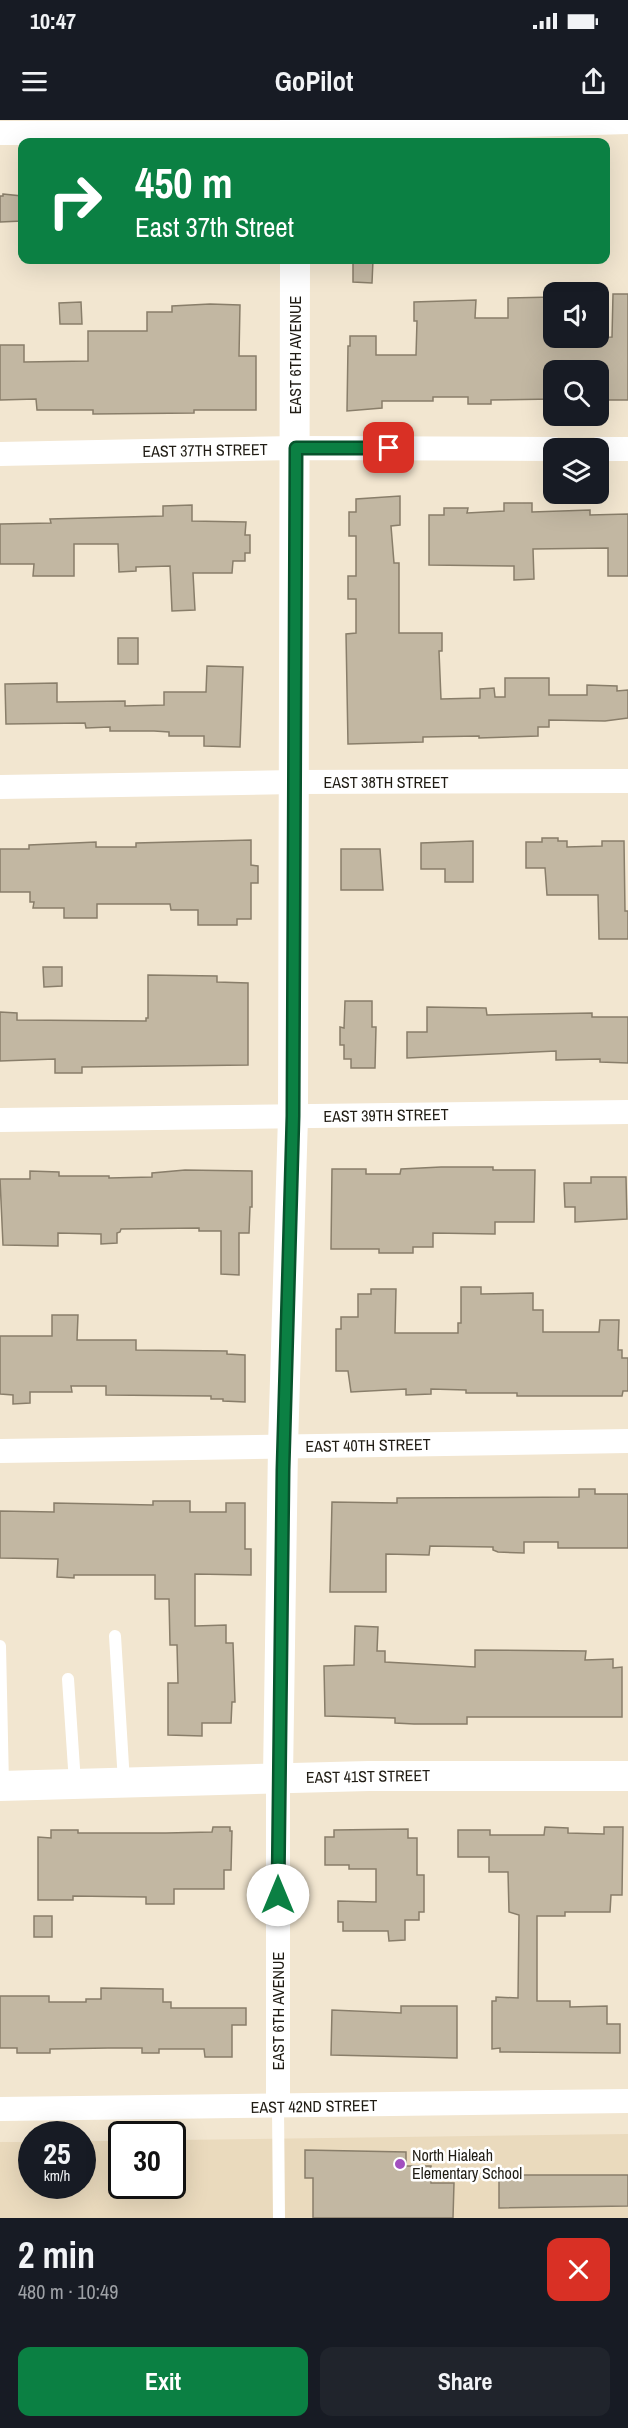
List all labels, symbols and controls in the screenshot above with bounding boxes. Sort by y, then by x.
text: 10:47 [30,6,76,36]
text: GoPilot [275,63,353,99]
icon: menu [18,65,51,98]
icon: share [577,65,610,98]
text: 450 m [135,155,233,211]
icon: right [36,162,114,240]
text: East 37th Street [135,209,294,245]
map controls [543,282,609,504]
button: sound [543,282,609,348]
street label: EAST 6TH AVENUE [284,296,306,414]
button: search [543,360,609,426]
pin [363,422,414,473]
icon: arrive [372,431,405,464]
street label: EAST 37TH STREET [142,438,268,462]
button: layers [543,438,609,504]
street label: EAST 38TH STREET [323,771,449,793]
street label: EAST 39TH STREET [323,1103,449,1127]
street label: EAST 40TH STREET [305,1433,431,1457]
street label: EAST 41ST STREET [306,1764,430,1788]
position arrow [246,1863,310,1927]
street label: EAST 6TH AVENUE [267,1952,289,2070]
street label: EAST 42ND STREET [250,2094,378,2118]
speed limit sign: 30 [108,2121,186,2199]
text: 25 [43,2133,71,2173]
place label: North Hialeah Elementary School [412,2144,522,2184]
marker: North Hialeah Elementary School [393,2157,407,2171]
text: km/h [44,2165,70,2186]
text: 2 min [18,2231,95,2279]
button: close [547,2238,610,2301]
text: 480 m · 10:49 [18,2278,118,2305]
button: Exit [18,2347,308,2416]
button: Share [320,2347,610,2416]

